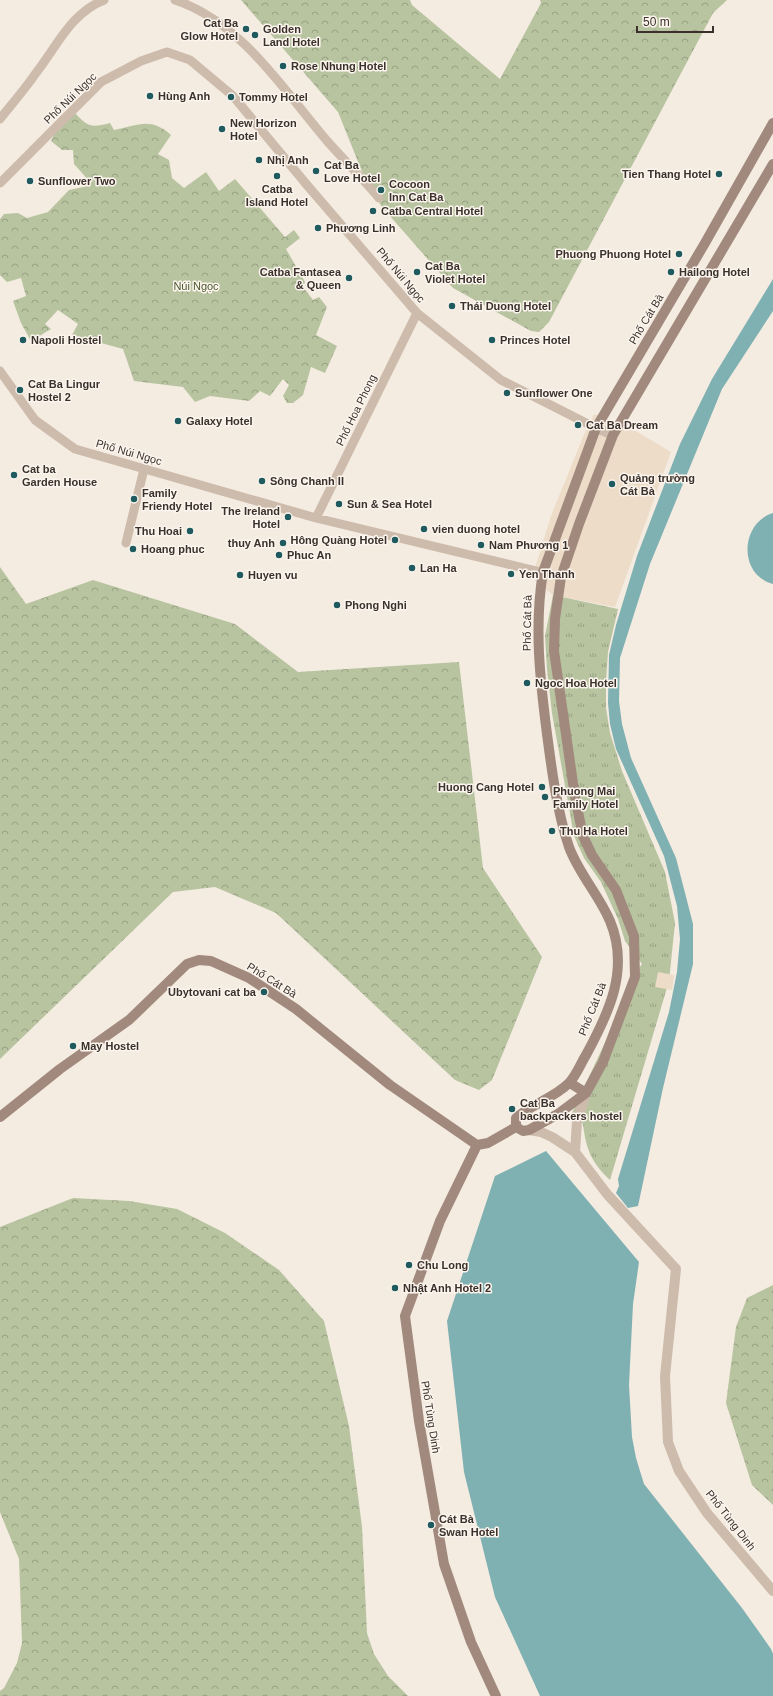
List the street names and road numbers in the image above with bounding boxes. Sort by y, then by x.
street label: Phố Núi Ngọc [41,70,99,126]
street label: Phố Núi Ngọc [375,245,428,305]
street label: Phố Cát Bà [626,291,666,346]
street label: Phố Hoa Phong [334,372,378,448]
street label: Phố Núi Ngọc [95,437,164,467]
street label: Phố Cát Bà [521,594,534,651]
street label: Phố Cát Bà [245,960,300,1000]
street label: Phố Cát Bà [576,980,608,1037]
street label: Phố Tùng Dinh [419,1380,443,1454]
street label: Phố Tùng Dinh [704,1487,758,1553]

